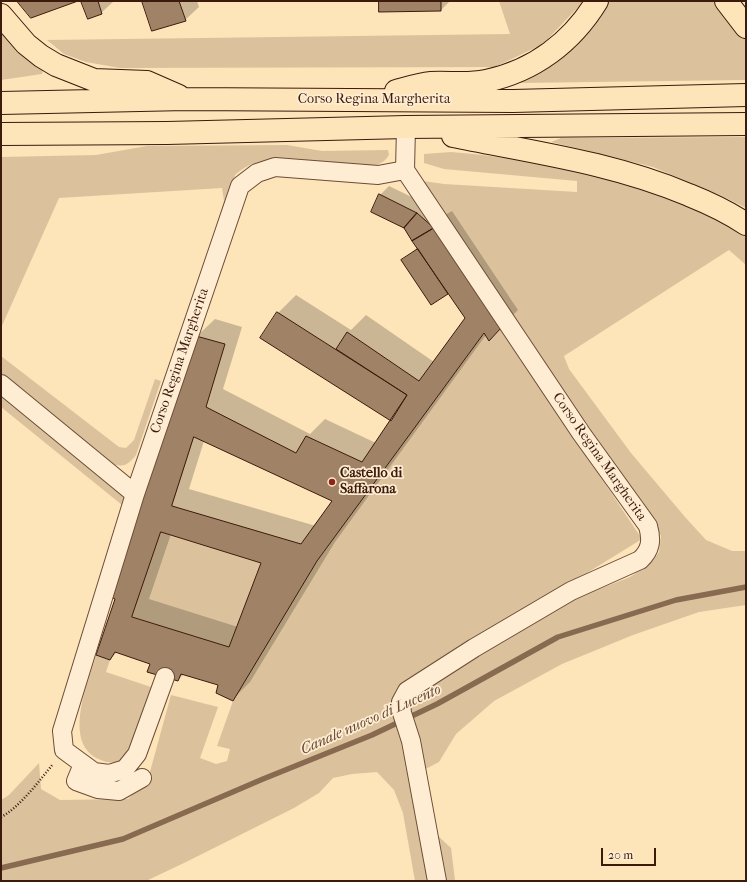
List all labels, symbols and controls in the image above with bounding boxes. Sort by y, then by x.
street label: Corso Regina Margherita [298,92,450,108]
street label: Corso Regina Margherita [147,286,213,436]
street label: Corso Regina Margherita [548,390,650,524]
place label: Castello di Saffarona [340,466,402,498]
marker: Castello di Saffarona [327,477,337,487]
water label: Canale nuovo di Lucento [298,681,444,759]
scale bar [603,840,658,866]
text: 20 m [608,848,633,862]

